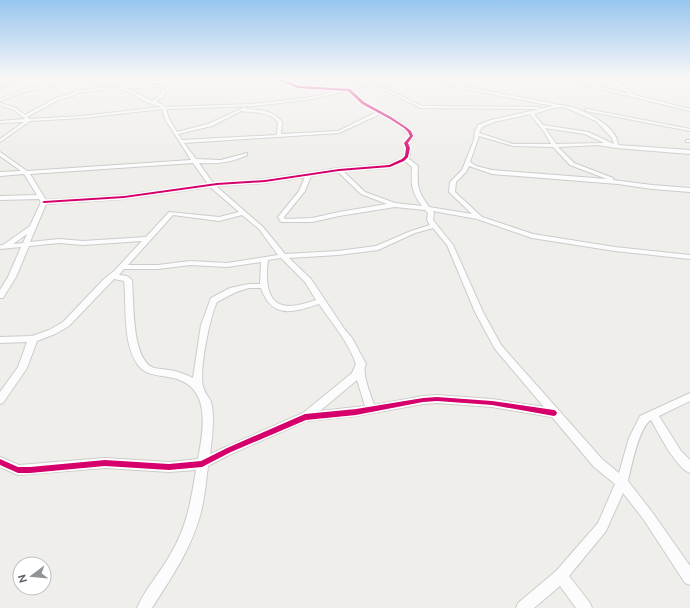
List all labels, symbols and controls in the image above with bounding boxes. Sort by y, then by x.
north arrow [12,556,52,596]
text: N [15,573,29,584]

